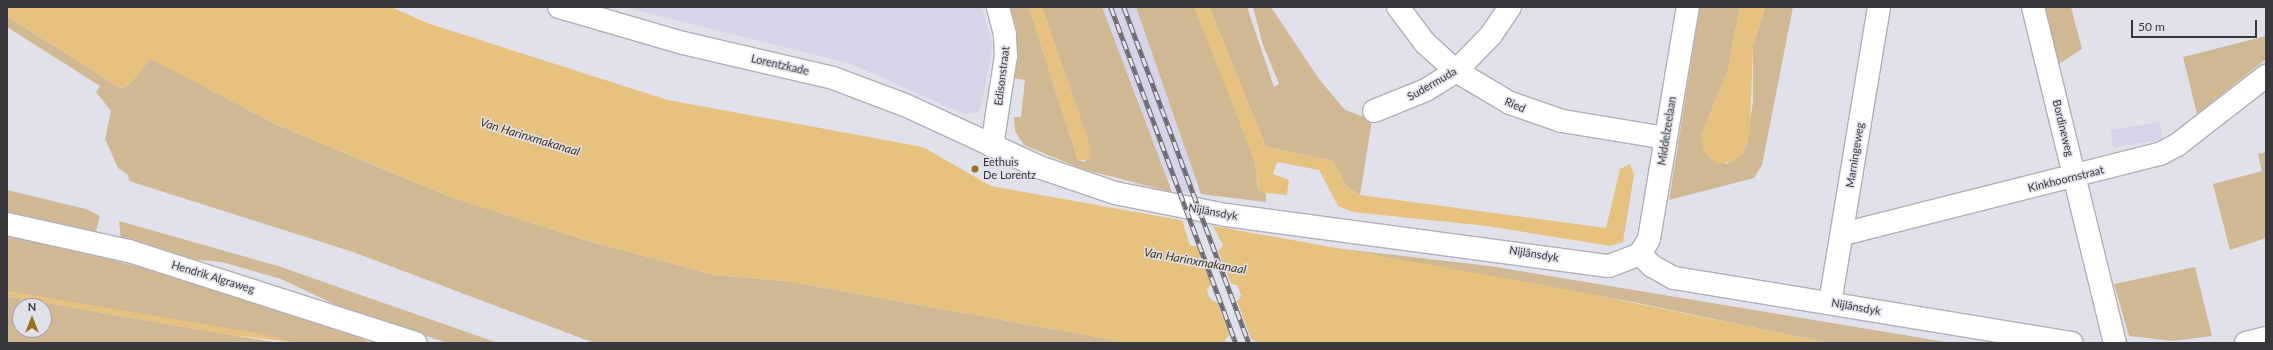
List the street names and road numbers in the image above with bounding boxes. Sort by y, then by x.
street label: Edisonstraat [992,46,1012,106]
street label: Lorentzkade [750,52,810,78]
street label: Sudermuda [1405,65,1459,103]
street label: Ried [1503,95,1527,115]
street label: Middelzeelaan [1655,96,1679,166]
street label: Bordineweg [2050,98,2076,158]
street label: Marningeweg [1843,121,1867,189]
street label: Kinkhoornstraat [2027,163,2105,195]
street label: Nijlânsdyk [1187,201,1239,223]
street label: Nijlânsdyk [1508,244,1560,264]
street label: Hendrik Algraweg [170,258,256,296]
street label: Nijlânsdyk [1830,296,1882,318]

